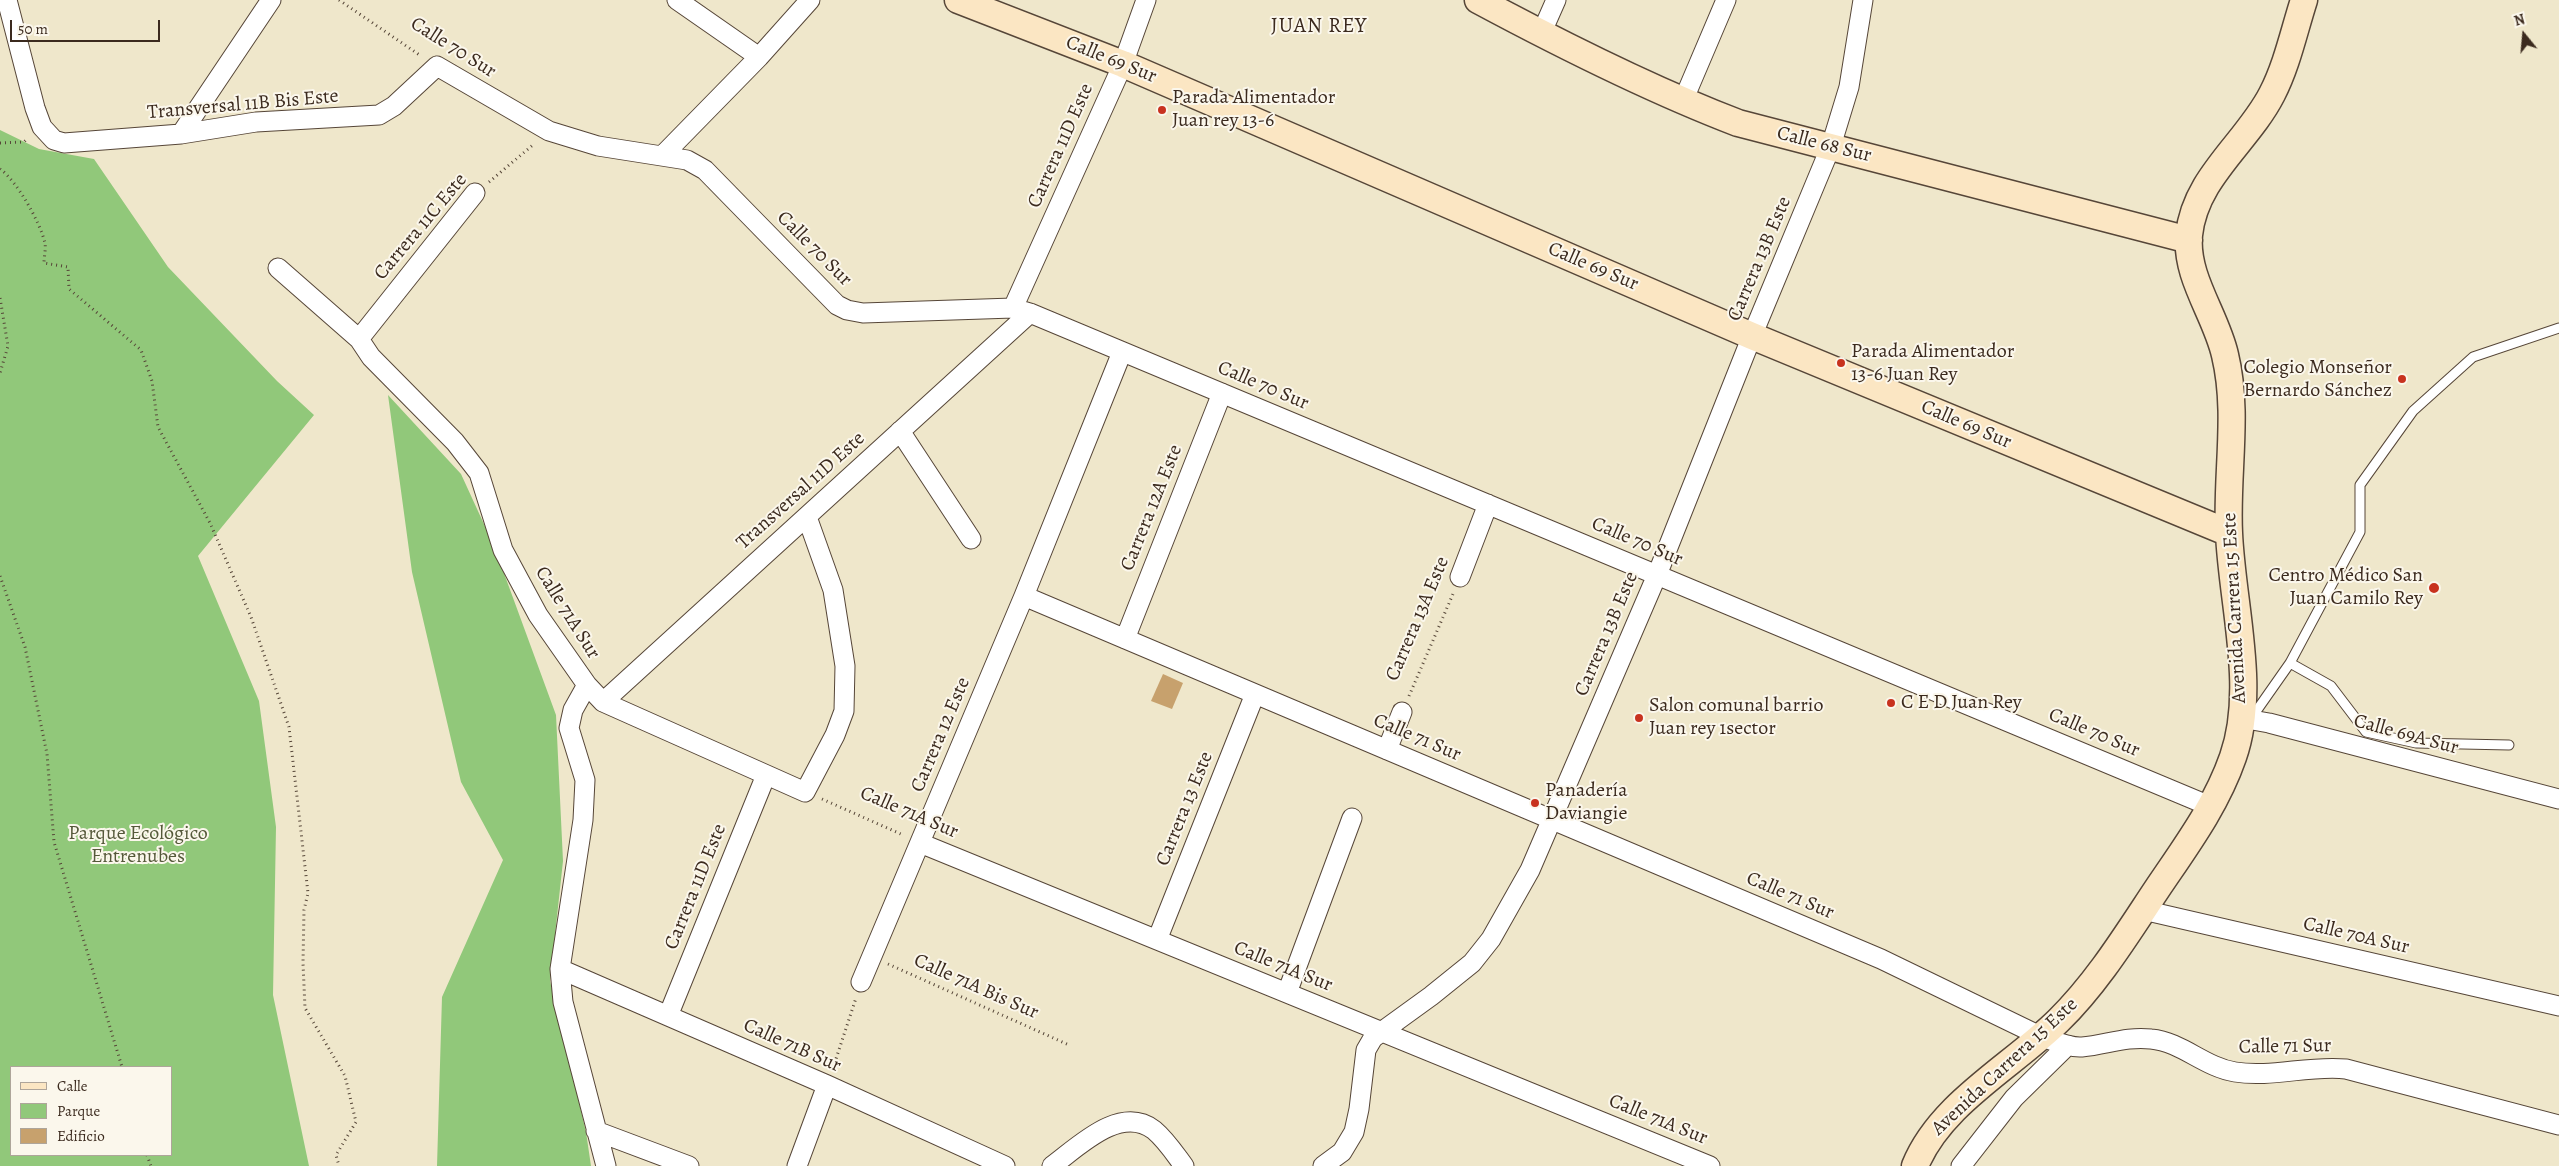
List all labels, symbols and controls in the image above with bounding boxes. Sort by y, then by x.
scale bar [12,10,162,42]
north arrow [2499,10,2549,60]
text: N [2512,10,2527,31]
street label: Calle 70 Sur [406,12,500,84]
district label: JUAN REY [1270,14,1368,40]
text: 50 m [18,19,48,39]
street label: Calle 69 Sur [1062,31,1160,89]
street label: Carrera 11D Este [1023,80,1099,212]
street label: Transversal 11B Bis Este [146,85,340,125]
place label: Parada Alimentador Juan rey 13-6 [1172,86,1335,133]
marker: Parada Alimentador Juan rey 13-6 [1156,104,1168,116]
street label: Calle 68 Sur [1774,122,1874,168]
street label: Carrera 11C Este [369,169,473,285]
street label: Carrera 13B Este [1723,193,1797,325]
street label: Calle 70 Sur [771,206,857,292]
street label: Calle 69 Sur [1544,237,1642,297]
place label: Parada Alimentador 13-6 Juan Rey [1851,340,2014,387]
street label: Calle 70 Sur [1214,356,1312,416]
place label: Colegio Monseñor Bernardo Sánchez [2243,356,2392,403]
marker: Parada Alimentador 13-6 Juan Rey [1835,357,1847,369]
marker: Colegio Monseñor Bernardo Sánchez [2396,373,2408,385]
street label: Calle 69 Sur [1917,395,2015,455]
street label: Transversal 11D Este [732,427,870,555]
street label: Carrera 12A Este [1116,441,1188,575]
street label: Calle 70 Sur [1588,512,1686,572]
street label: Avenida Carrera 15 Este [2218,512,2252,704]
street label: Carrera 13A Este [1381,553,1455,685]
street label: Calle 71A Sur [529,562,605,664]
place label: Centro Médico San Juan Camilo Rey [2269,564,2423,611]
street label: Carrera 13B Este [1570,568,1644,700]
marker: Centro Médico San Juan Camilo Rey [2427,581,2441,595]
street label: Carrera 12 Este [906,674,976,796]
place label: C E D Juan Rey [1901,691,2022,715]
place label: Salon comunal barrio Juan rey 1sector [1649,694,1823,741]
marker: C E D Juan Rey [1885,697,1897,709]
street label: Calle 70 Sur [2045,703,2143,763]
street label: Calle 71 Sur [1370,709,1464,767]
street label: Calle 69A Sur [2351,709,2461,761]
marker: Salon comunal barrio Juan rey 1sector [1633,712,1645,724]
street label: Carrera 13 Este [1151,748,1219,870]
place label: Panadería Daviangie [1545,779,1628,826]
street label: Calle 71A Sur [856,782,962,844]
marker: Panadería Daviangie [1529,797,1541,809]
street label: Carrera 11D Este [660,820,732,954]
park label: Parque Ecológico Entrenubes [68,822,208,869]
street label: Calle 71 Sur [1743,867,1837,925]
street label: Calle 70A Sur [2301,912,2411,960]
street label: Calle 71A Sur [1230,936,1336,998]
street label: Calle 71A Bis Sur [910,949,1042,1025]
street label: Avenida Carrera 15 Este [1927,993,2083,1141]
street label: Calle 71B Sur [739,1014,845,1078]
street label: Calle 71 Sur [2238,1034,2332,1060]
legend [10,1066,172,1156]
text: Calle [57,1076,87,1096]
street label: Calle 71A Sur [1605,1089,1711,1151]
text: Parque [57,1101,100,1121]
text: Edificio [57,1126,105,1146]

